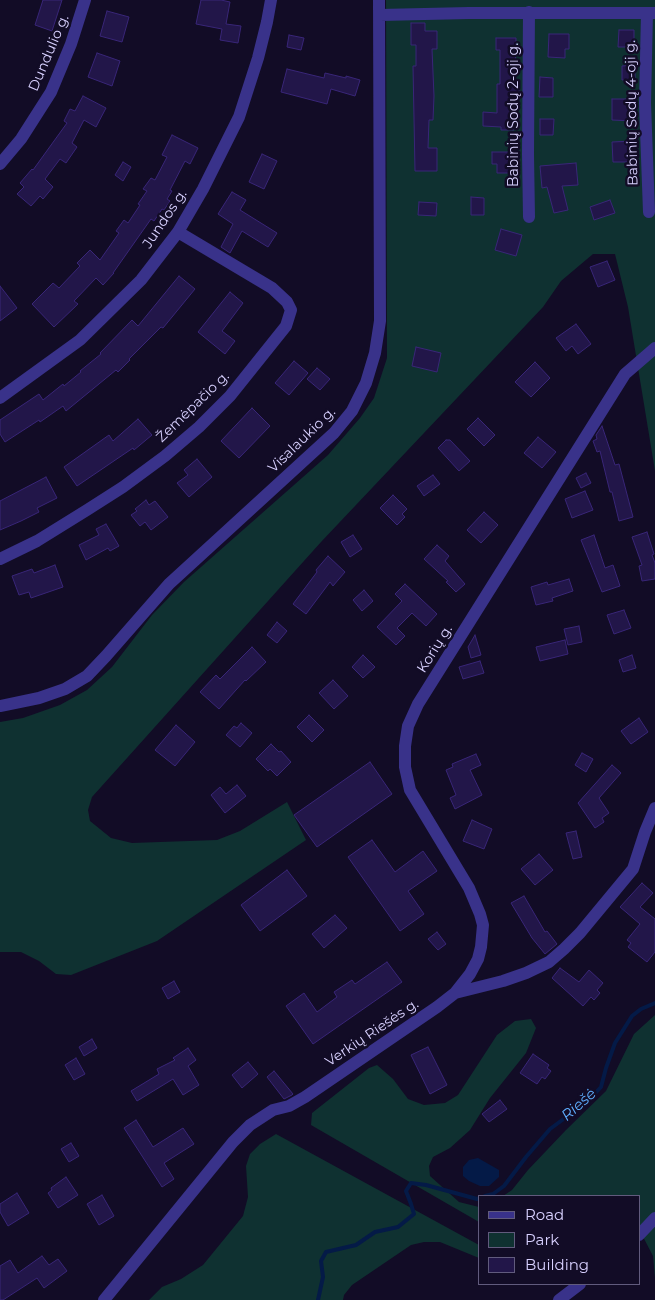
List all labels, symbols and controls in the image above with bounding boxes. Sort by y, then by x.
street label: Dundulio g. [25,12,73,94]
street label: Babinių Sodų 4-oji g. [622,40,642,186]
street label: Babinių Sodų 2-oji g. [506,43,522,187]
street label: Jundos g. [139,186,191,252]
street label: Žemėpačio g. [153,368,233,446]
street label: Visalaukio g. [265,404,339,476]
street label: Korių g. [414,622,456,676]
street label: Verkių Riešės g. [322,996,422,1070]
water label: Riešė [558,1085,600,1125]
legend [478,1195,640,1285]
text: Road [525,1205,564,1224]
text: Park [525,1230,559,1249]
text: Building [525,1255,589,1274]

